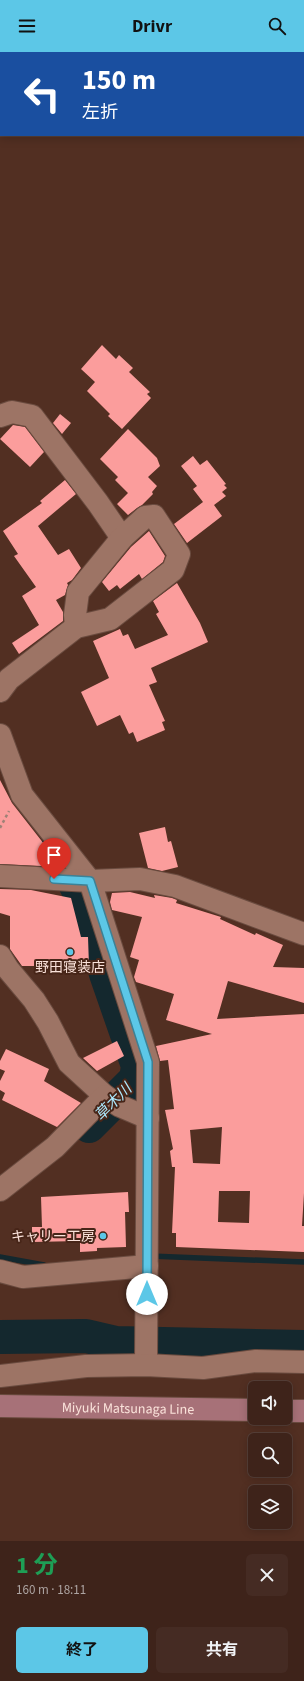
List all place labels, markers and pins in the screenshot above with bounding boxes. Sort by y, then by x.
pin [37,838,71,879]
marker: 野田寝装店 [65,947,75,957]
place label: 野田寝装店 [35,958,105,978]
place label: キャリー工房 [11,1227,95,1247]
marker: キャリー工房 [98,1231,108,1241]

